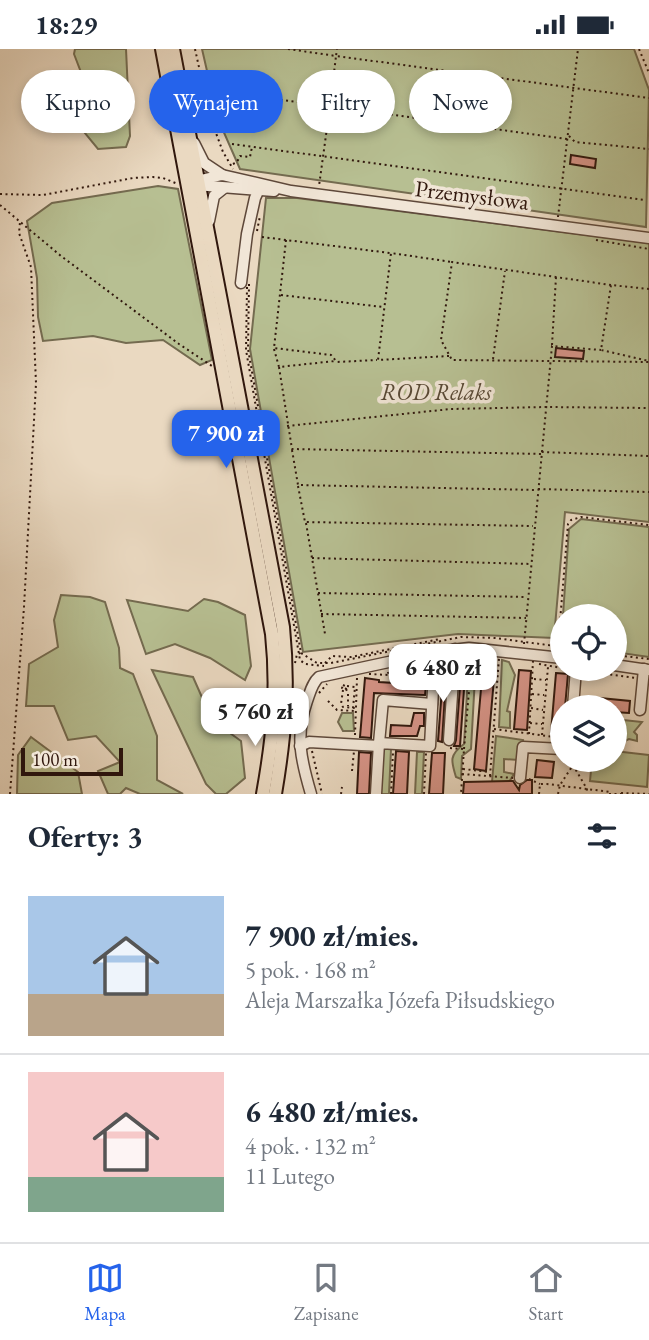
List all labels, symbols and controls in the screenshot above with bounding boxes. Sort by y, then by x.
text: 18:29 [35,8,97,42]
chip: Kupno [21,70,135,133]
chip: Wynajem [149,70,283,133]
chip: Filtry [297,70,395,133]
chip: Nowe [409,70,512,133]
street label: Przemysłowa [413,173,531,217]
park label: ROD Relaks [381,377,492,407]
pin: 7 900 zł [154,411,298,470]
text: 7 900 zł [188,418,264,448]
map controls [550,604,627,772]
button: locate [550,604,627,681]
pin: 6 480 zł [371,645,515,704]
text: 6 480 zł [405,652,481,682]
pin: 5 760 zł [183,689,327,748]
button: layers [550,695,627,772]
text: 5 760 zł [217,696,293,726]
scale bar [21,745,122,777]
text: 100 m [32,747,78,772]
text: Oferty: 3 [28,817,143,856]
icon: filters [583,817,621,855]
text: 7 900 zł/mies. [245,916,419,955]
icon: home [84,924,168,1008]
text: 5 pok. · 168 m² [245,955,376,985]
text: Aleja Marszałka Józefa Piłsudskiego [245,985,555,1015]
text: 6 480 zł/mies. [245,1092,419,1131]
icon: home [84,1100,168,1184]
text: 4 pok. · 132 m² [245,1131,376,1161]
text: 11 Lutego [245,1161,335,1191]
tab: Mapa [84,1259,126,1326]
tab: Zapisane [294,1259,359,1326]
tab: Start [527,1259,565,1326]

